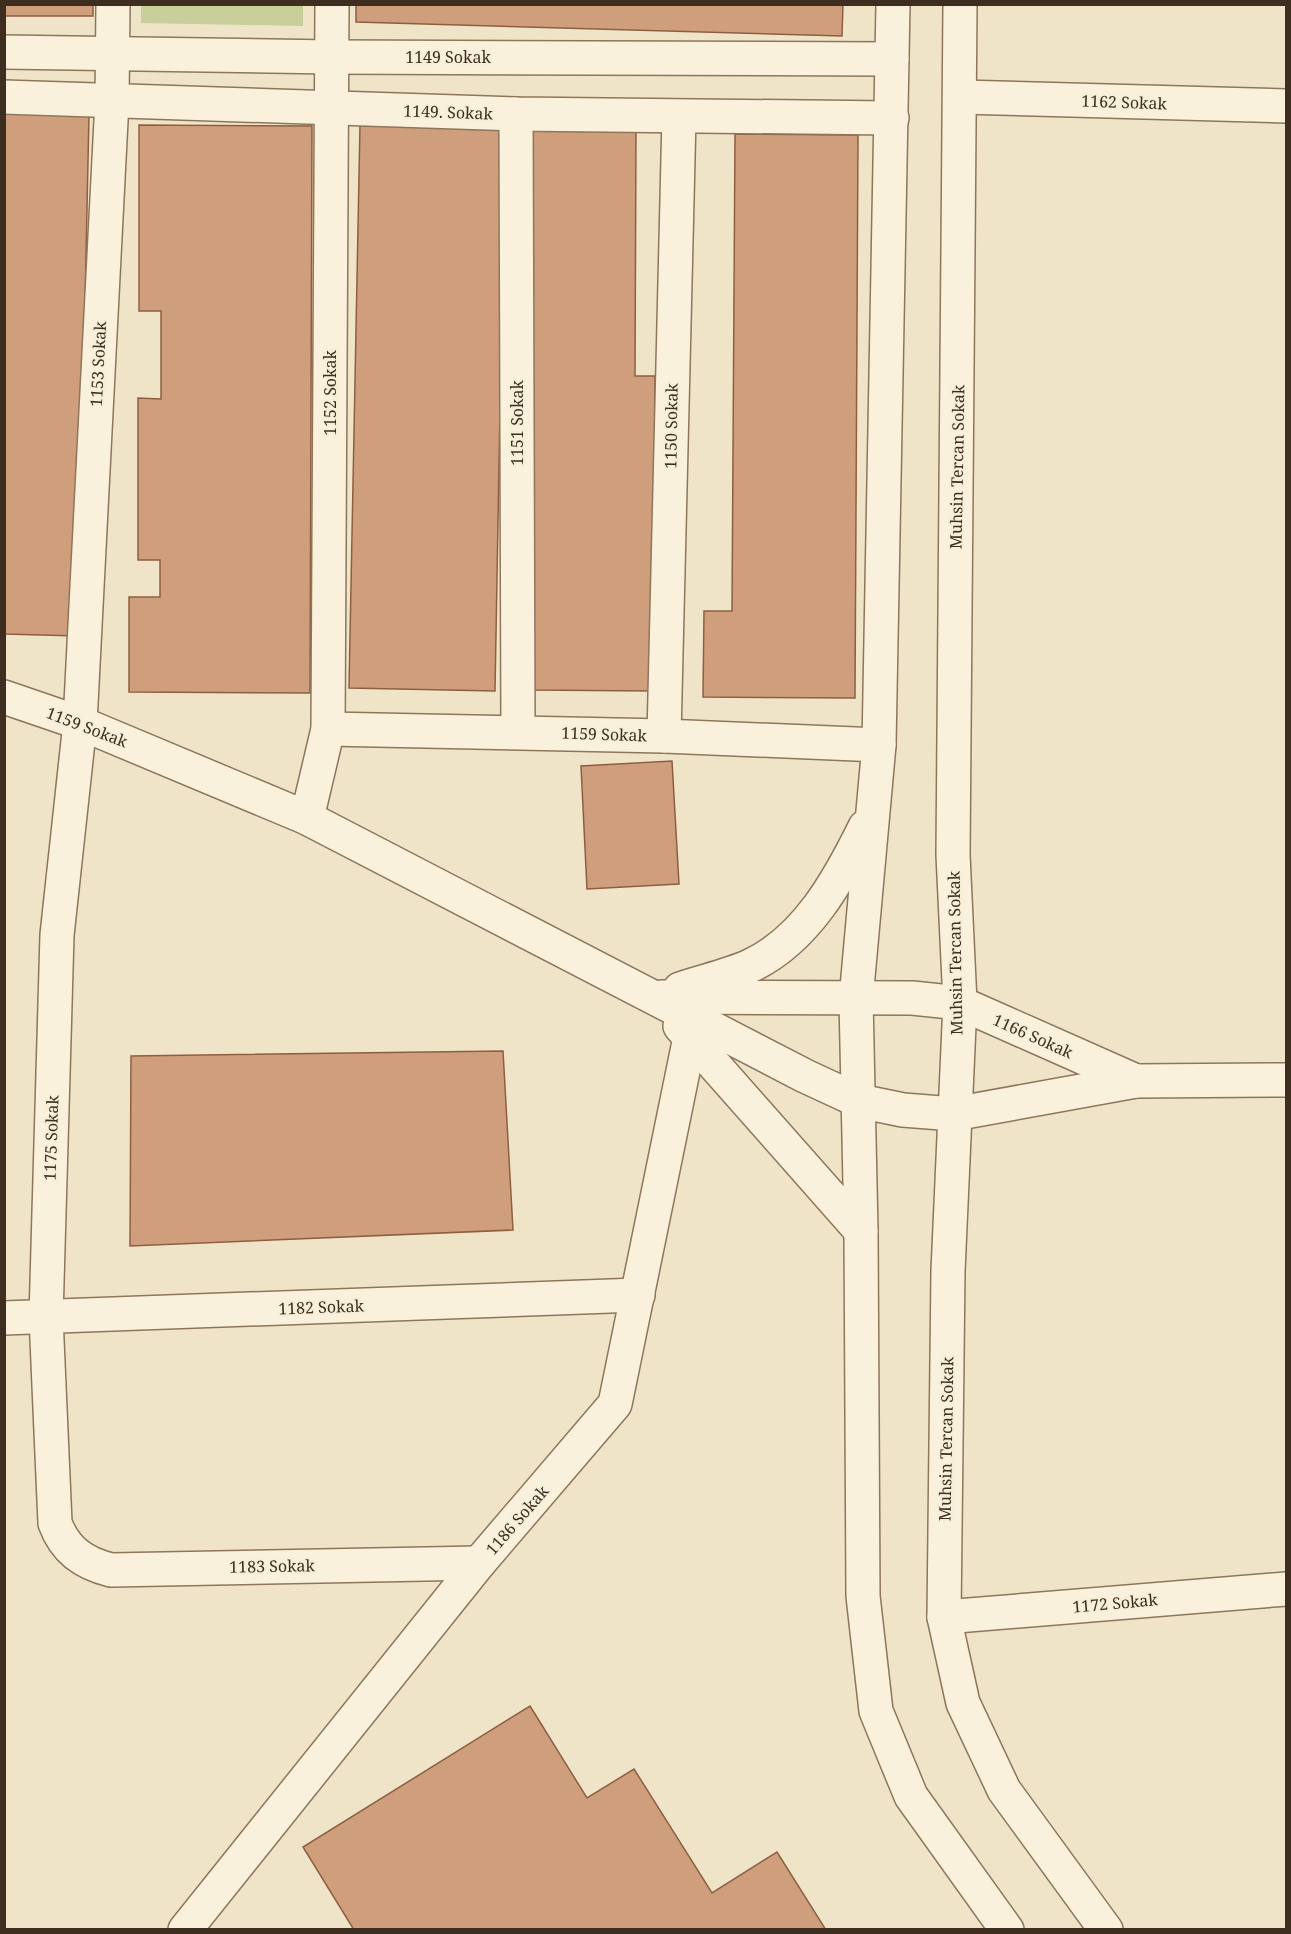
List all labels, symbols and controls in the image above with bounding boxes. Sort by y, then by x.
street label: 1149 Sokak [405,46,491,68]
street label: 1162 Sokak [1081,90,1168,115]
street label: 1149. Sokak [403,99,494,125]
street label: 1153 Sokak [85,320,111,407]
street label: 1152 Sokak [319,350,341,436]
street label: 1151 Sokak [506,380,528,466]
street label: 1150 Sokak [659,382,683,469]
street label: Muhsin Tercan Sokak [945,384,969,549]
street label: 1159 Sokak [43,701,131,753]
street label: 1159 Sokak [561,722,648,747]
street label: Muhsin Tercan Sokak [943,870,967,1035]
street label: 1166 Sokak [989,1009,1077,1064]
street label: 1175 Sokak [39,1094,64,1181]
street label: 1182 Sokak [278,1294,365,1319]
street label: Muhsin Tercan Sokak [934,1356,958,1521]
street label: 1186 Sokak [481,1480,554,1560]
street label: 1183 Sokak [229,1554,316,1578]
street label: 1172 Sokak [1071,1588,1159,1618]

